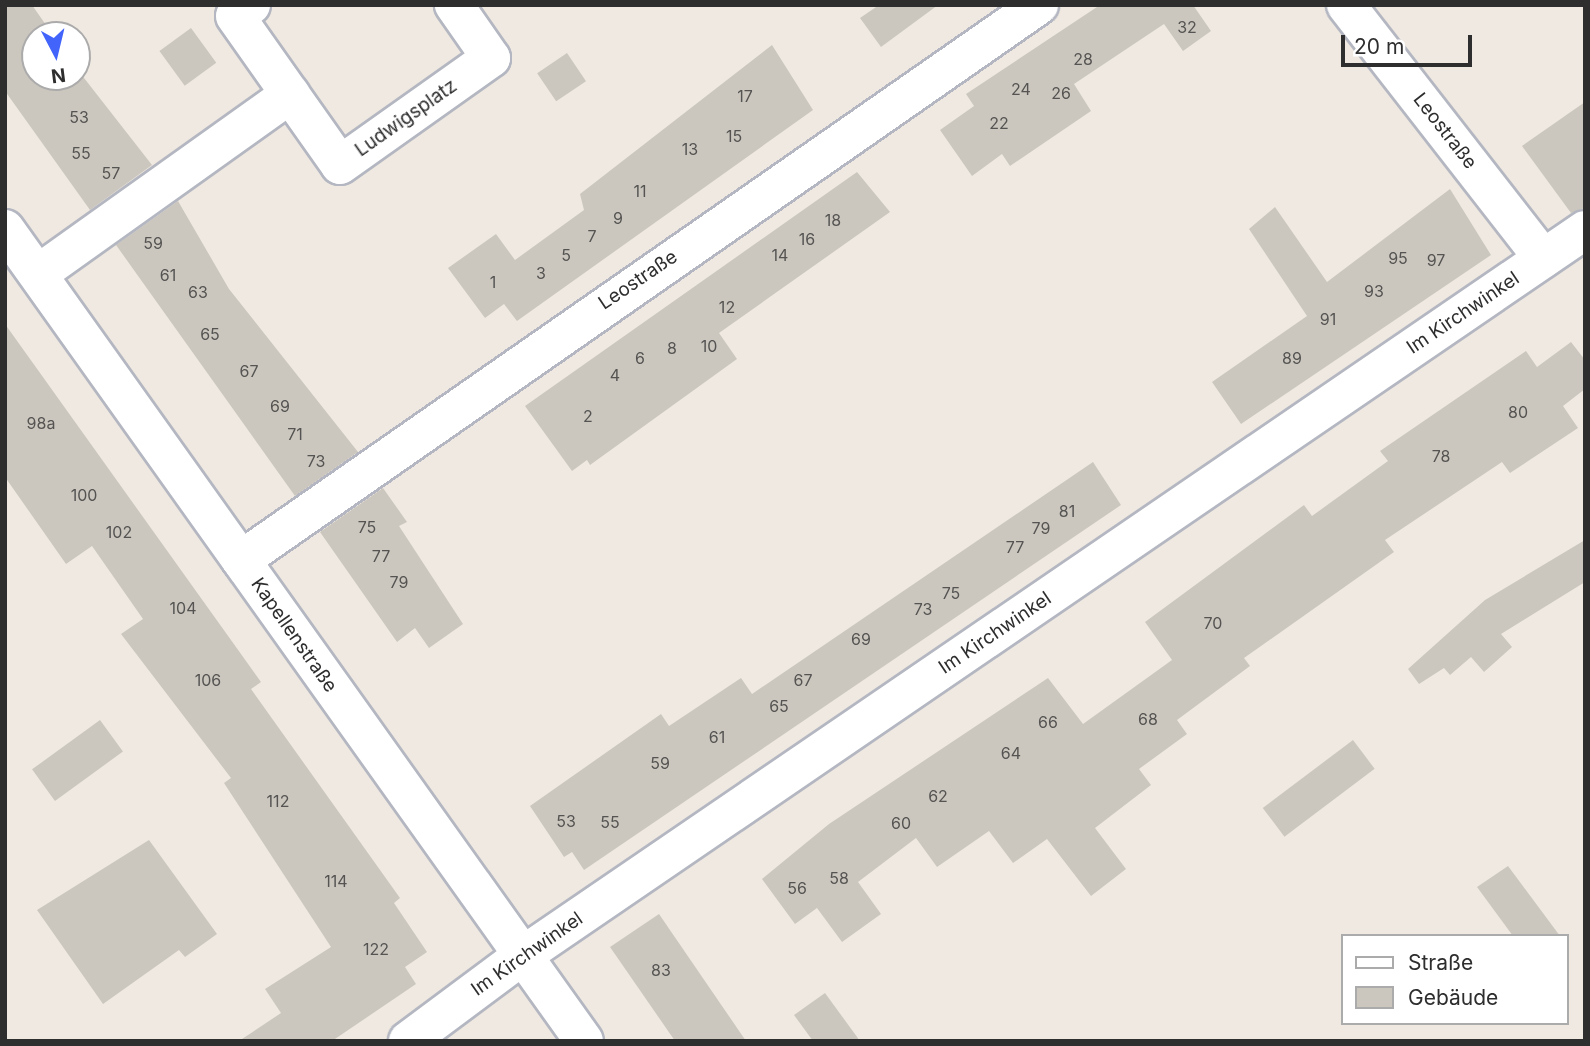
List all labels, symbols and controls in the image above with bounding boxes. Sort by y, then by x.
house number: 32 [1177,17,1197,37]
north arrow [21,21,91,91]
scale bar [1345,21,1476,65]
text: 20 m [1354,34,1404,59]
house number: 28 [1073,49,1093,69]
text: N [50,63,67,88]
street label: Ludwigsplatz [351,75,461,161]
house number: 24 [1011,79,1031,99]
house number: 26 [1051,83,1071,103]
house number: 17 [737,86,753,106]
street label: Leostraße [1408,88,1482,174]
house number: 53 [69,107,89,127]
house number: 22 [989,113,1009,133]
house number: 15 [726,126,742,146]
house number: 13 [682,139,698,159]
house number: 55 [71,143,91,163]
house number: 57 [102,163,120,183]
house number: 11 [633,181,647,201]
house number: 9 [613,208,623,228]
house number: 18 [825,210,841,230]
house number: 7 [587,226,597,246]
house number: 16 [799,229,815,249]
house number: 59 [143,233,163,253]
house number: 5 [561,245,571,265]
street label: Leostraße [594,245,682,315]
house number: 14 [772,245,788,265]
house number: 95 [1388,248,1408,268]
house number: 97 [1427,250,1445,270]
house number: 3 [536,263,546,283]
house number: 61 [160,265,176,285]
street label: Im Kirchwinkel [1402,267,1524,359]
house number: 1 [490,272,496,292]
house number: 93 [1364,281,1384,301]
house number: 63 [188,282,208,302]
house number: 12 [719,297,735,317]
house number: 91 [1320,309,1336,329]
house number: 65 [200,324,220,344]
house number: 10 [701,336,717,356]
house number: 8 [667,338,677,358]
house number: 6 [635,348,645,368]
house number: 89 [1282,348,1302,368]
house number: 67 [240,361,258,381]
house number: 4 [610,365,620,385]
house number: 69 [270,396,290,416]
house number: 80 [1508,402,1528,422]
house number: 2 [583,406,593,426]
house number: 98a [27,413,55,433]
house number: 71 [287,424,303,444]
house number: 78 [1432,446,1450,466]
house number: 73 [307,451,325,471]
house number: 100 [71,485,97,505]
house number: 81 [1059,501,1075,521]
house number: 75 [358,517,376,537]
house number: 79 [1032,518,1050,538]
house number: 102 [106,522,132,542]
house number: 77 [1006,537,1024,557]
house number: 77 [372,546,390,566]
house number: 79 [390,572,408,592]
street label: Kapellenstraße [246,573,342,697]
house number: 75 [942,583,960,603]
street label: Im Kirchwinkel [934,587,1056,679]
house number: 104 [170,598,196,618]
house number: 73 [914,599,932,619]
house number: 70 [1204,613,1222,633]
house number: 69 [851,629,871,649]
house number: 106 [195,670,221,690]
house number: 67 [794,670,812,690]
house number: 65 [769,696,789,716]
house number: 68 [1138,709,1158,729]
house number: 66 [1038,712,1058,732]
house number: 61 [709,727,725,747]
house number: 64 [1001,743,1021,763]
house number: 59 [650,753,670,773]
house number: 62 [928,786,948,806]
house number: 112 [267,791,289,811]
house number: 53 [556,811,576,831]
house number: 55 [600,812,620,832]
house number: 60 [891,813,911,833]
house number: 58 [829,868,849,888]
house number: 114 [324,871,348,891]
house number: 56 [787,878,807,898]
street label: Im Kirchwinkel [467,907,587,1001]
legend [1342,934,1569,1025]
house number: 122 [363,939,389,959]
text: Straße [1408,950,1473,975]
house number: 83 [651,960,671,980]
text: Gebäude [1408,985,1498,1010]

